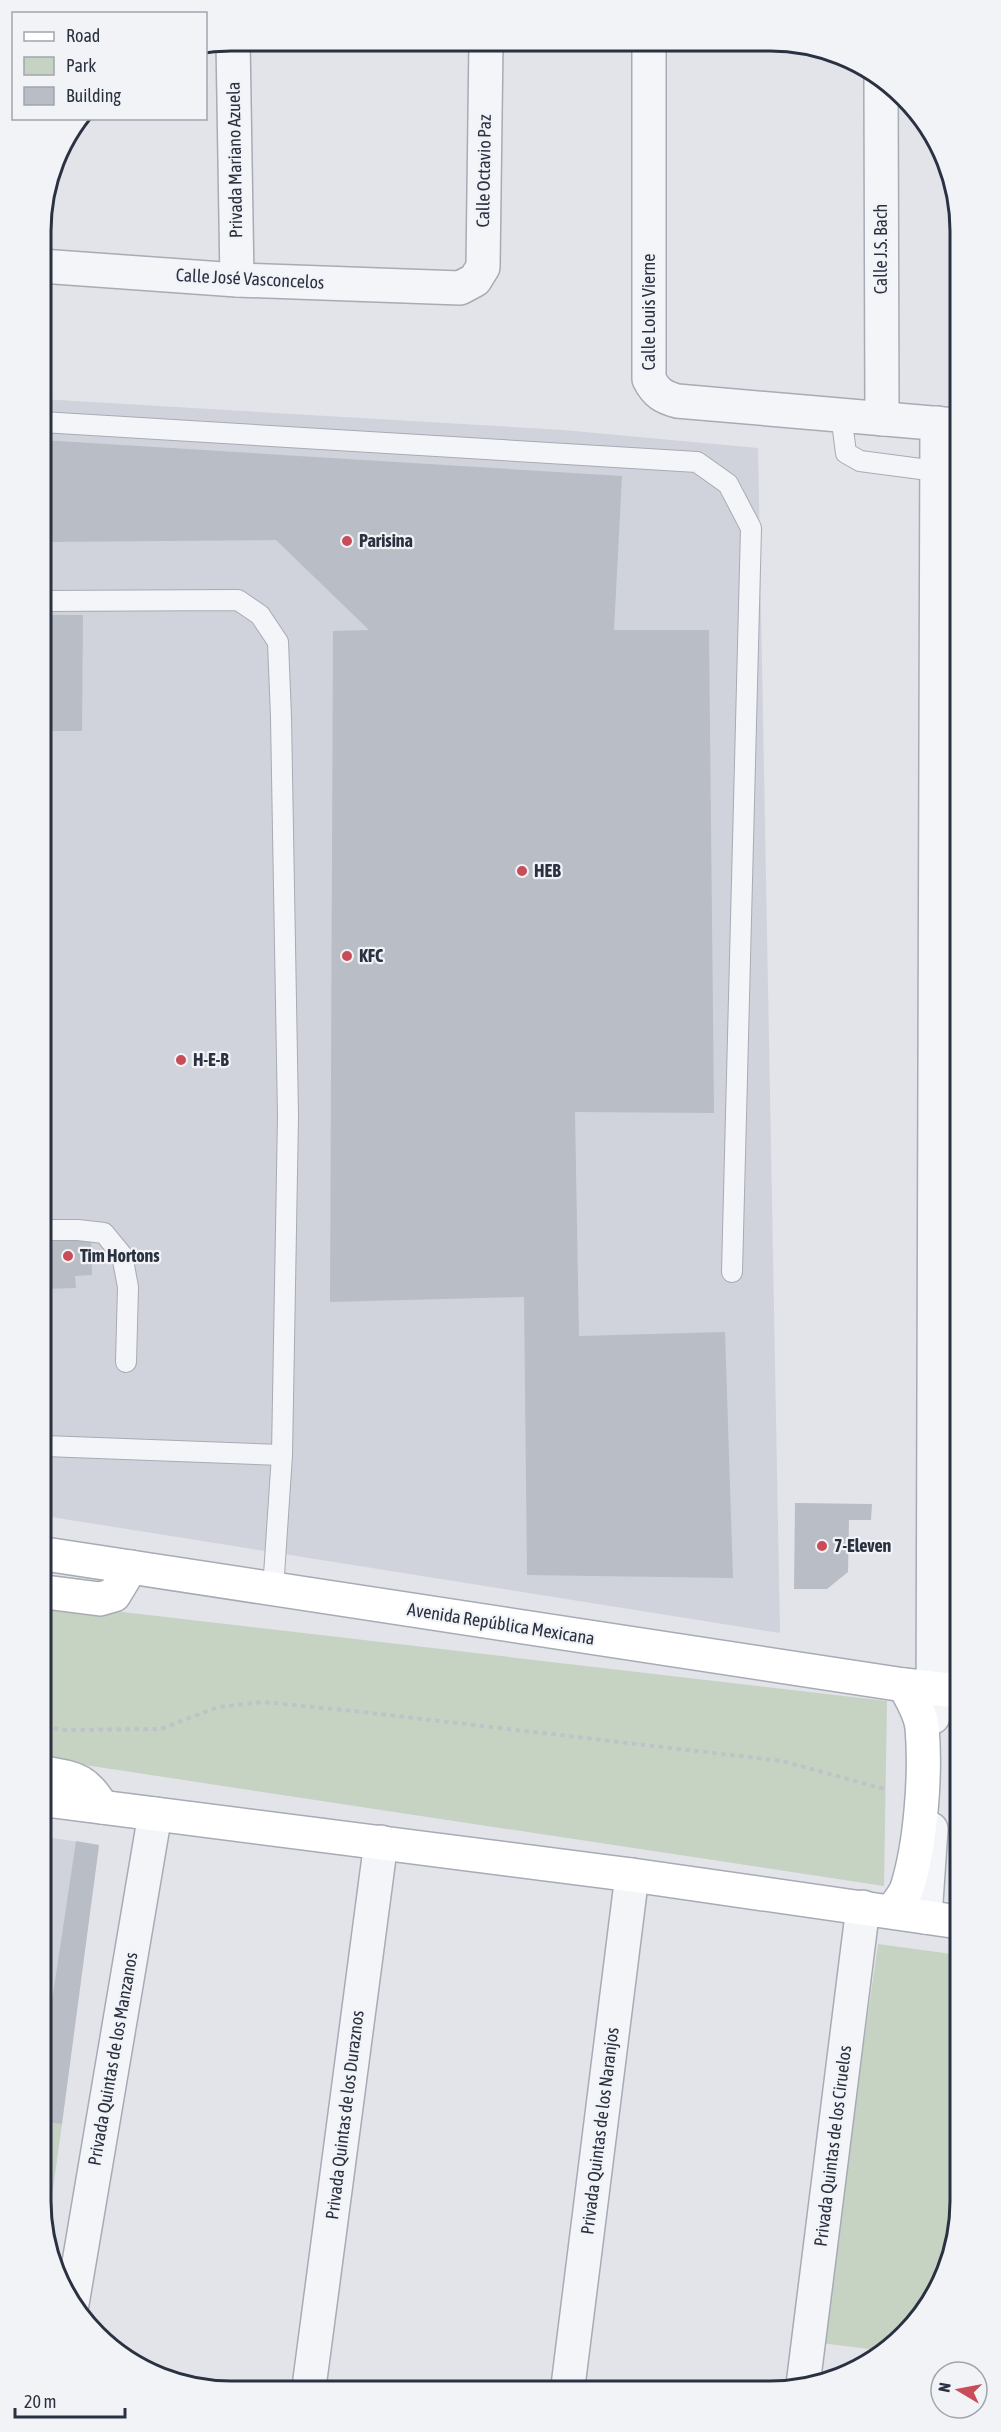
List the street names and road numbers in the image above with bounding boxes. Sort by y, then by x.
street label: Privada Mariano Azuela [223,82,246,238]
street label: Calle Octavio Paz [472,114,495,228]
street label: Calle J.S. Bach [870,204,891,294]
street label: Calle Louis Vierne [638,254,659,370]
street label: Calle José Vasconcelos [175,264,325,293]
street label: Avenida República Mexicana [406,1598,596,1649]
street label: Privada Quintas de los Manzanos [83,1951,142,2167]
street label: Privada Quintas de los Duraznos [321,2009,368,2221]
street label: Privada Quintas de los Naranjos [576,2026,623,2236]
street label: Privada Quintas de los Ciruelos [810,2044,855,2248]

